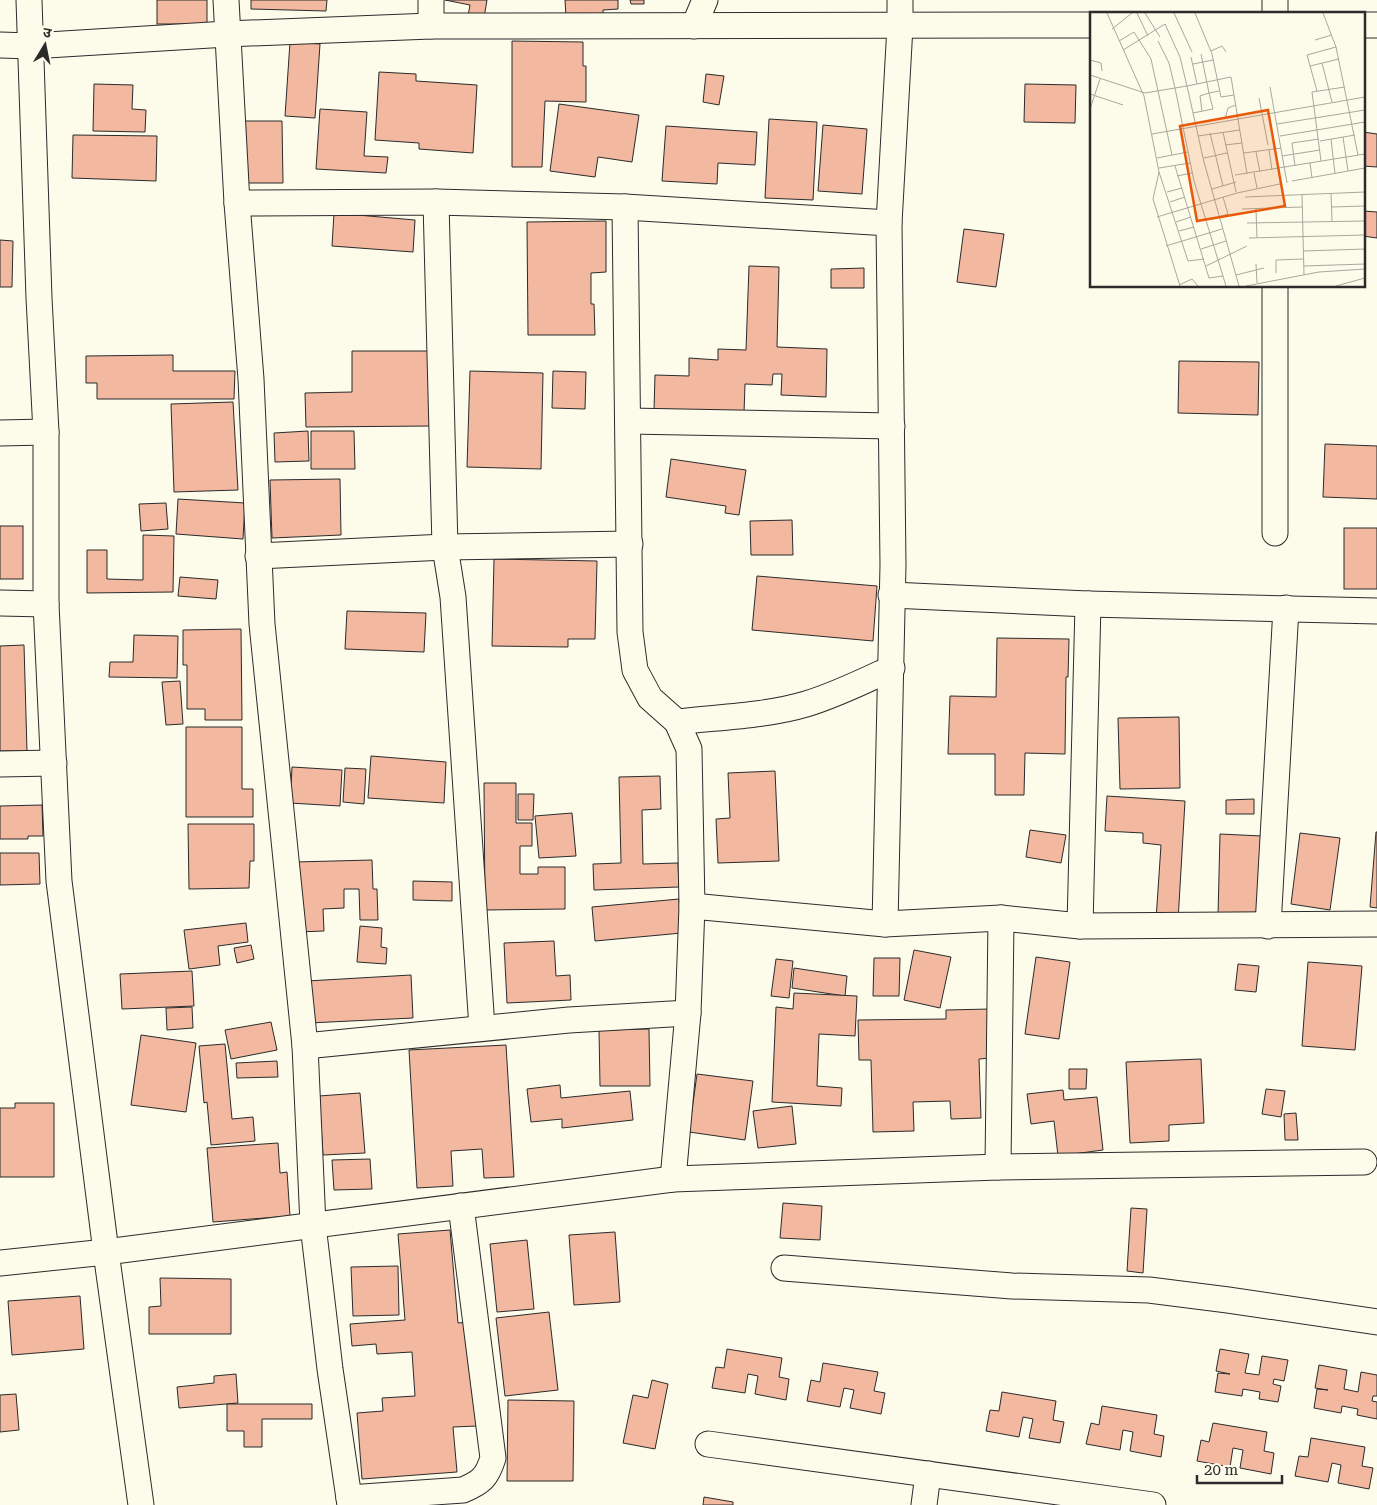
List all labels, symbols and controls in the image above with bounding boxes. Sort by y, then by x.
inset map [1090,12,1364,288]
north arrow [20,20,70,70]
text: उ [42,24,53,41]
scale bar [1197,1452,1282,1484]
text: 20 m [1204,1461,1239,1479]

